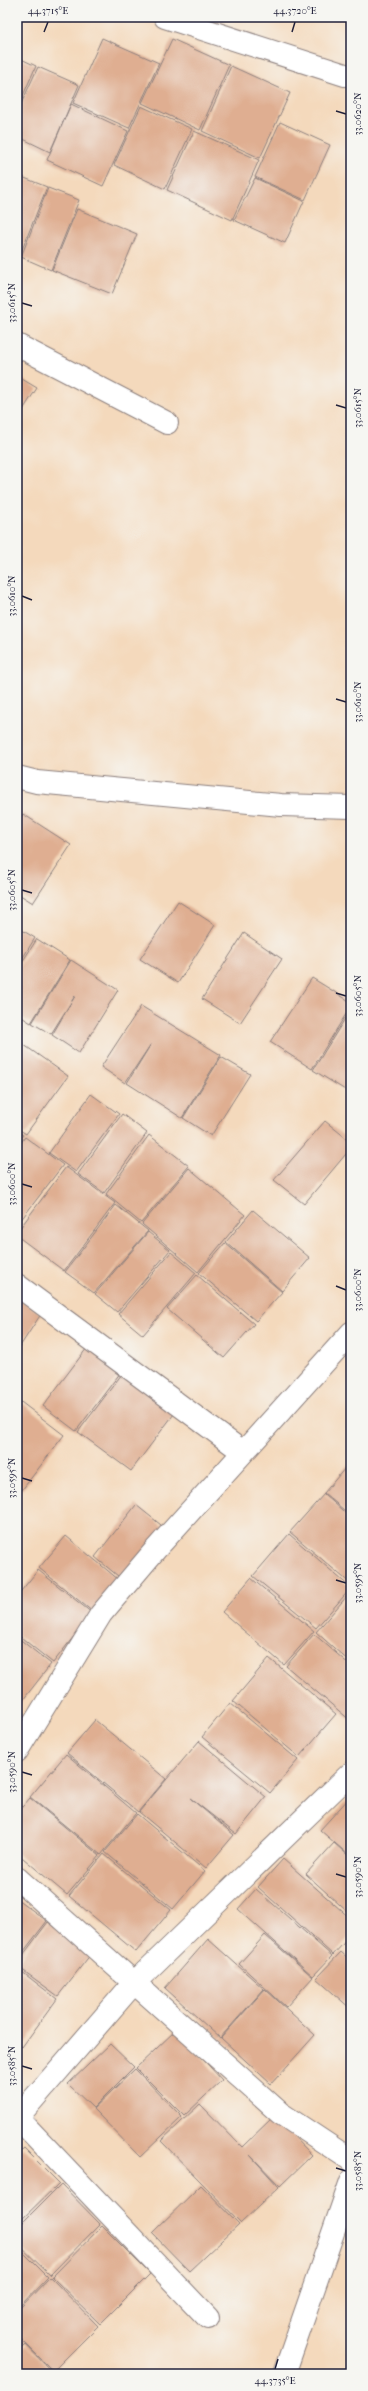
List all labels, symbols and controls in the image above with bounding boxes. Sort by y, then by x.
text: 44.3715°E [28,5,68,17]
text: 44.3720°E [273,5,317,17]
text: 33.0620°N [352,92,364,135]
text: 33.0615°N [6,283,18,323]
text: 33.0615°N [352,388,364,428]
text: 33.0610°N [6,575,18,617]
text: 33.0610°N [352,681,364,723]
text: 33.0605°N [6,869,18,911]
text: 33.0605°N [352,975,364,1017]
text: 33.0600°N [6,1162,18,1206]
text: 33.0600°N [352,1268,364,1312]
text: 33.0595°N [6,1457,18,1498]
text: 33.0595°N [352,1562,364,1603]
text: 33.0590°N [6,1751,18,1793]
text: 33.0590°N [352,1856,364,1898]
text: 33.0585°N [6,2045,18,2086]
text: 33.0585°N [352,2150,364,2191]
text: 44.3735°E [254,2375,296,2387]

